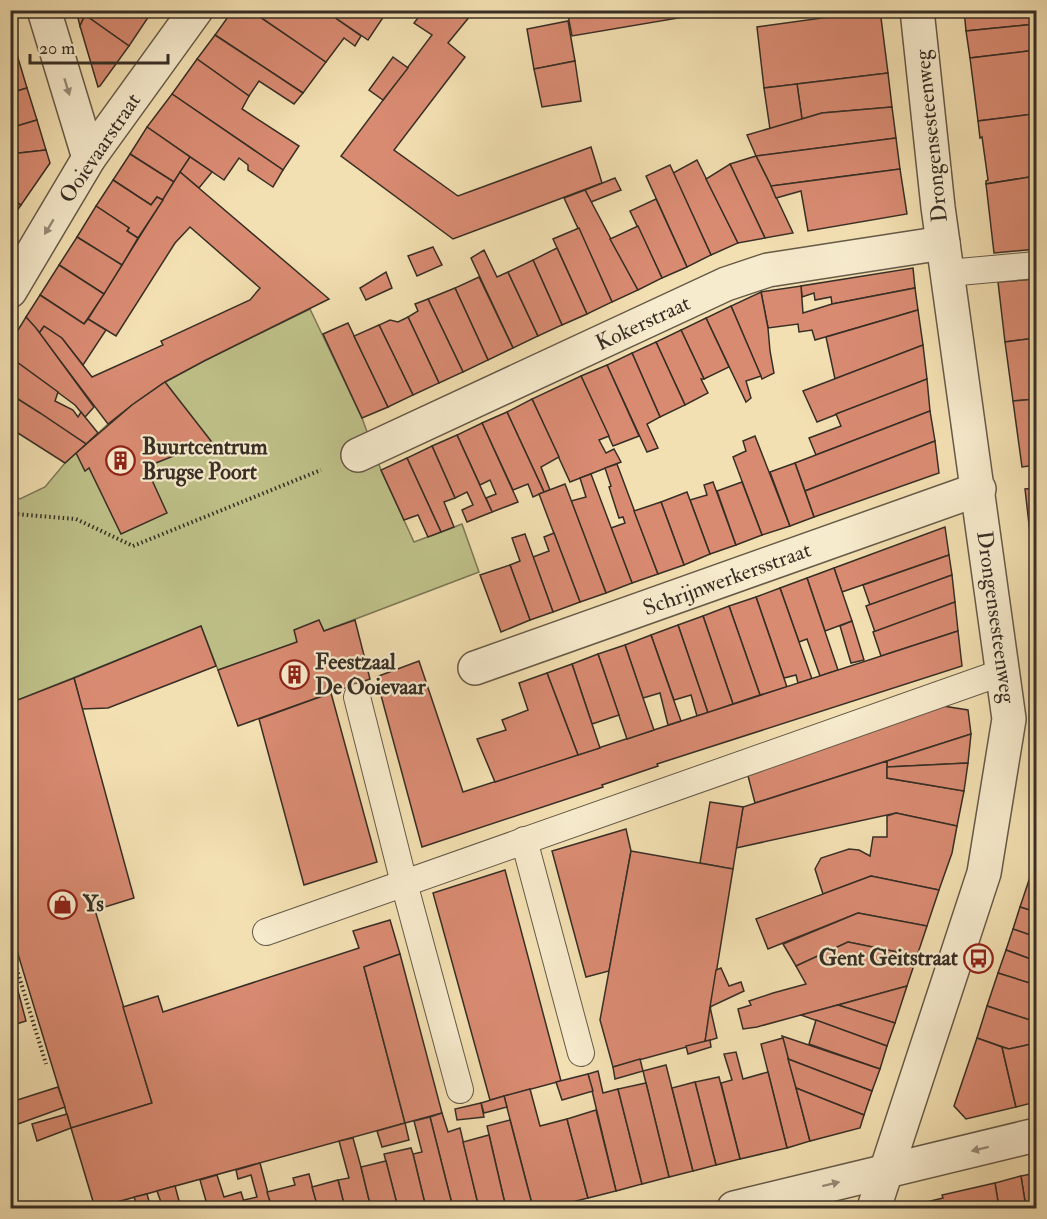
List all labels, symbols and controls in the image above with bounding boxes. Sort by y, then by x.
scale bar [30,27,168,65]
text: 20 m [39,37,75,60]
street label: Drongensesteenweg [908,47,954,224]
one-way arrow [63,78,73,96]
street label: Ooievaarstraat [53,87,147,209]
one-way arrow [43,219,54,235]
street label: Kokerstraat [591,289,695,357]
place label: Buurtcentrum Brugse Poort [142,433,268,487]
building icon: Buurtcentrum Brugse Poort [105,444,137,476]
street label: Drongensesteenweg [970,529,1022,706]
street label: Schrijnwerkersstraat [639,536,815,622]
place label: Feestzaal De Ooievaar [315,648,427,701]
building icon: Feestzaal De Ooievaar [278,659,310,691]
shop icon: Ys [46,888,78,920]
place label: Ys [82,890,104,918]
bus stop icon: Gent Geitstraat [963,942,995,974]
place label: Gent Geitstraat [819,944,959,972]
one-way arrow [970,1144,989,1154]
one-way arrow [822,1179,840,1189]

